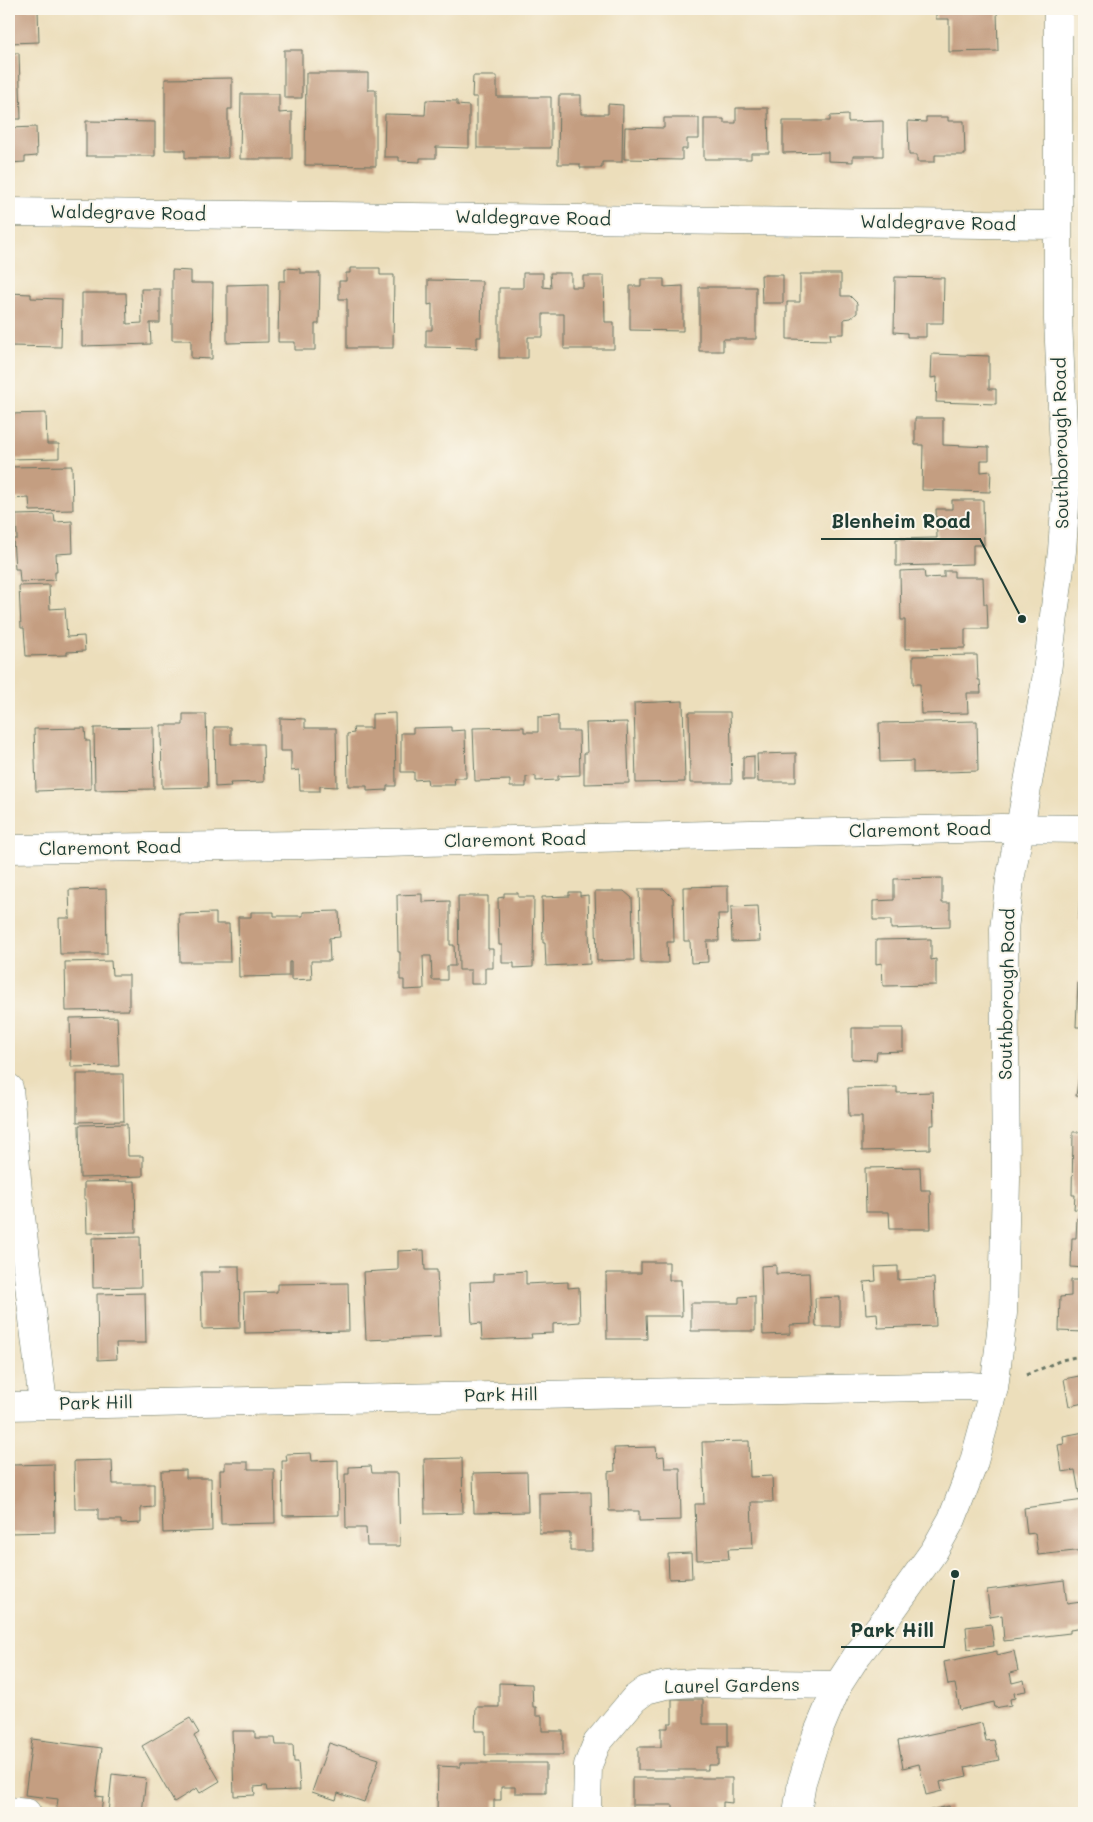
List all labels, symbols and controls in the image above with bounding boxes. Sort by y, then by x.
street label: Waldegrave Road [50,199,206,225]
street label: Waldegrave Road [455,204,611,230]
street label: Waldegrave Road [860,209,1016,235]
street label: Southborough Road [1047,357,1073,529]
callout: Blenheim Road [821,505,980,539]
text: Blenheim Road [831,508,971,533]
street label: Claremont Road [849,816,991,842]
street label: Claremont Road [444,826,586,852]
street label: Claremont Road [39,834,181,860]
street label: Southborough Road [993,908,1019,1080]
street label: Park Hill [464,1381,538,1407]
street label: Park Hill [59,1389,133,1415]
callout: Park Hill [841,1613,944,1647]
text: Park Hill [850,1617,934,1642]
street label: Laurel Gardens [664,1672,800,1698]

